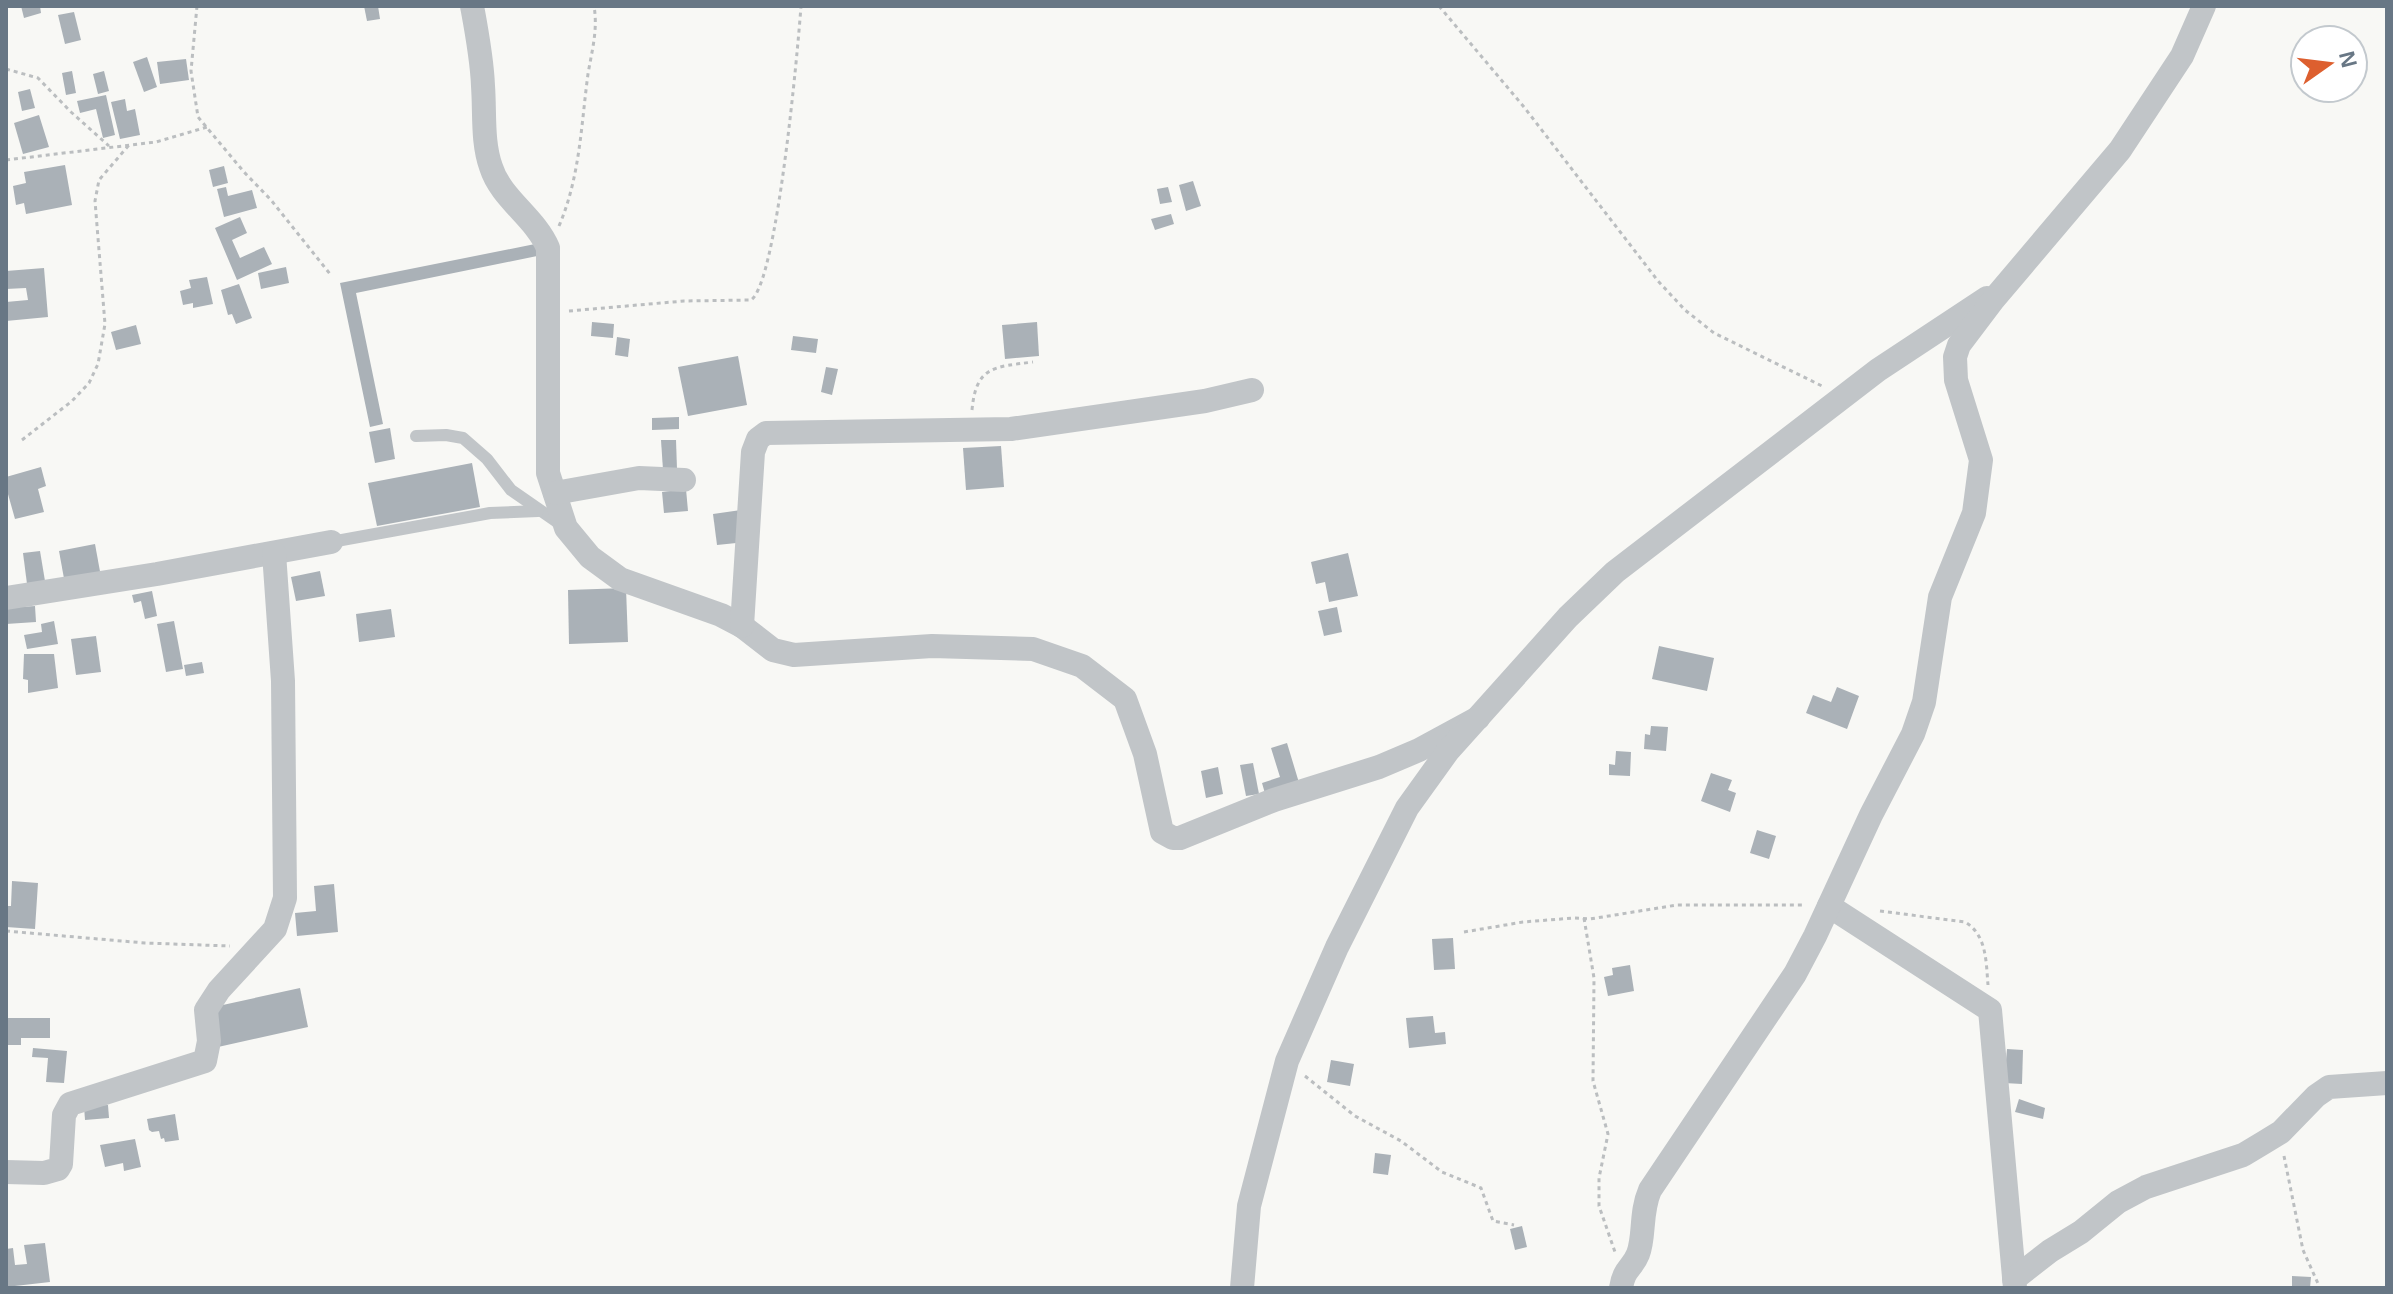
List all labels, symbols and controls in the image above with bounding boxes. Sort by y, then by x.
north arrow [2289,24,2369,104]
text: N [2334,49,2362,70]

